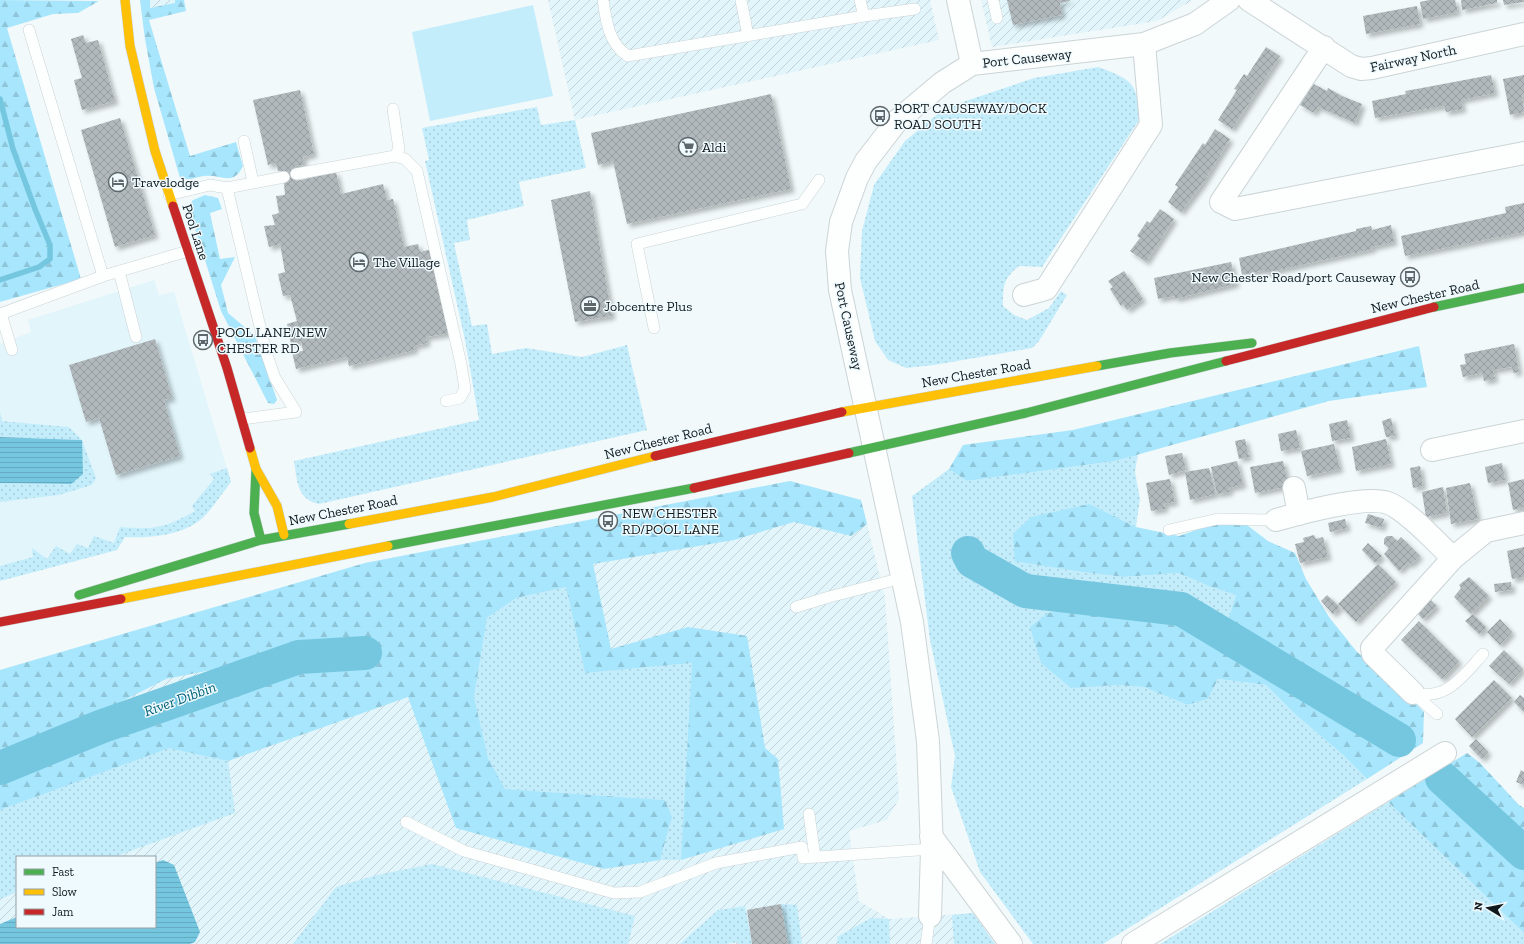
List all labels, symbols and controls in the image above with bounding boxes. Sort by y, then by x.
street label: Fairway North [1369,41,1458,76]
street label: Port Causeway [982,45,1073,72]
place label: PORT CAUSEWAY/DOCK ROAD SOUTH [894,100,1047,133]
bus stop icon: PORT CAUSEWAY/DOCK ROAD SOUTH [869,105,891,127]
supermarket icon: Aldi [677,136,699,158]
place label: Aldi [702,139,726,156]
hotel icon: Travelodge [107,171,129,193]
place label: Travelodge [132,174,200,191]
street label: Pool Lane [178,202,213,263]
hotel icon: The Village [348,251,370,273]
place label: The Village [373,254,440,271]
bus stop icon: New Chester Road/port Causeway [1399,266,1421,288]
place label: New Chester Road/port Causeway [1191,269,1397,286]
street label: New Chester Road [1369,276,1481,317]
street label: Port Causeway [831,280,866,373]
office icon: Jobcentre Plus [579,295,601,317]
place label: Jobcentre Plus [604,298,692,315]
place label: POOL LANE/NEW CHESTER RD [217,324,327,357]
bus stop icon: POOL LANE/NEW CHESTER RD [192,329,214,351]
street label: New Chester Road [920,355,1032,391]
street label: New Chester Road [603,420,714,463]
street label: New Chester Road [287,492,399,529]
place label: NEW CHESTER RD/POOL LANE [622,505,719,538]
bus stop icon: NEW CHESTER RD/POOL LANE [597,510,619,532]
water label: River Dibbin [141,678,219,720]
legend [16,856,156,928]
text: Fast [52,865,75,879]
text: Slow [52,885,78,899]
north arrow [1468,888,1508,928]
text: N [1472,900,1486,912]
text: Jam [52,905,74,919]

